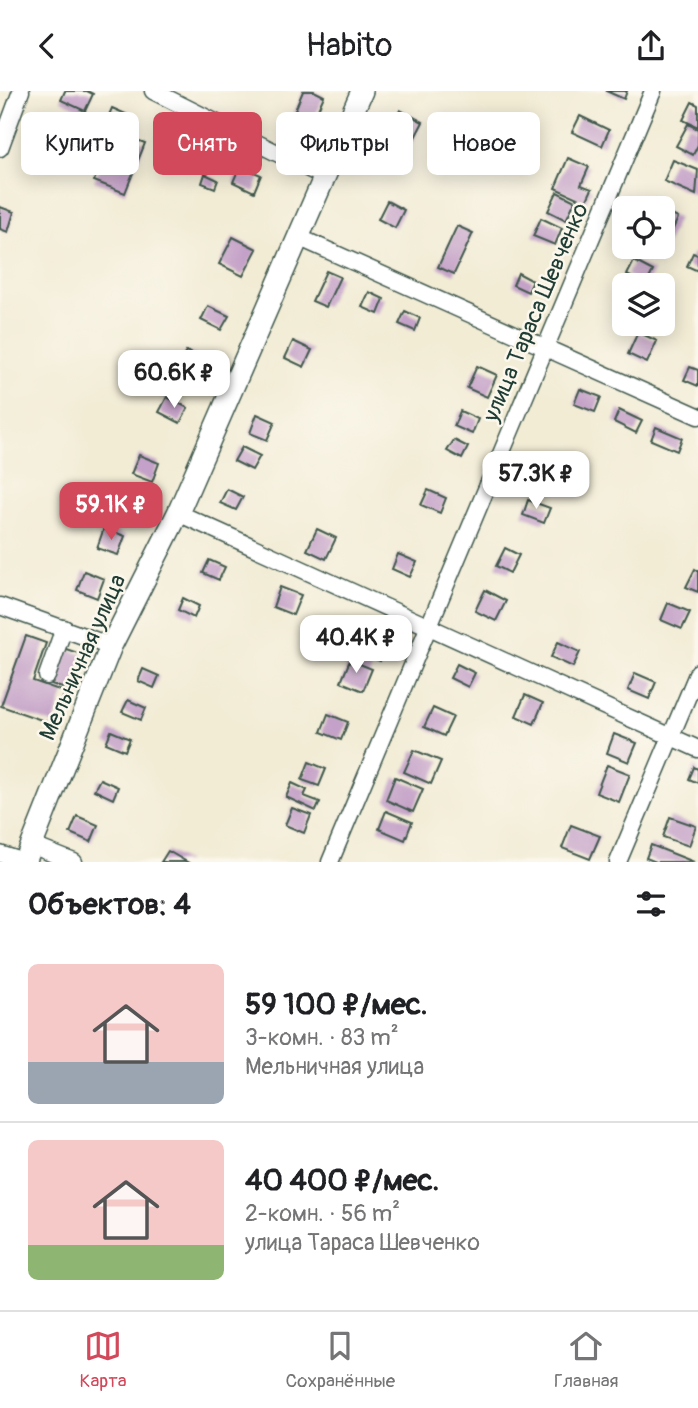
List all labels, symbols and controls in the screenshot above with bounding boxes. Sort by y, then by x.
text: Habito [306,26,392,66]
icon: back [28,27,66,65]
icon: share [632,27,670,65]
chip: Купить [21,112,139,175]
chip: Снять [153,112,262,175]
chip: Фильтры [276,112,413,175]
chip: Новое [427,112,540,175]
map controls [612,196,675,336]
button: locate [612,196,675,259]
street label: улица Тараса Шевченко [476,198,595,427]
button: layers [612,273,675,336]
pin: 60.6K ₽ [109,351,239,410]
text: 60.6K ₽ [134,358,214,387]
pin: 57.3K ₽ [471,451,601,511]
text: 57.3K ₽ [498,459,574,488]
pin: 59.1K ₽ [46,483,176,542]
text: 59.1K ₽ [75,490,147,519]
street label: Мельничная улица [33,569,132,745]
pin: 40.4K ₽ [291,615,421,675]
text: 40.4K ₽ [316,623,396,652]
icon: filters [632,885,670,923]
text: Объектов: 4 [28,886,191,923]
text: 59 100 ₽/мес. [245,986,428,1023]
icon: home [84,992,168,1076]
text: 3-комн. · 83 m² [245,1023,399,1052]
text: Мельничная улица [245,1052,424,1081]
text: 40 400 ₽/мес. [245,1162,439,1199]
icon: home [84,1168,168,1252]
text: 2-комн. · 56 m² [245,1199,400,1228]
text: улица Тараса Шевченко [245,1228,480,1257]
tab: Карта [79,1327,127,1393]
tab: Сохранённые [286,1327,395,1393]
tab: Главная [554,1327,619,1393]

